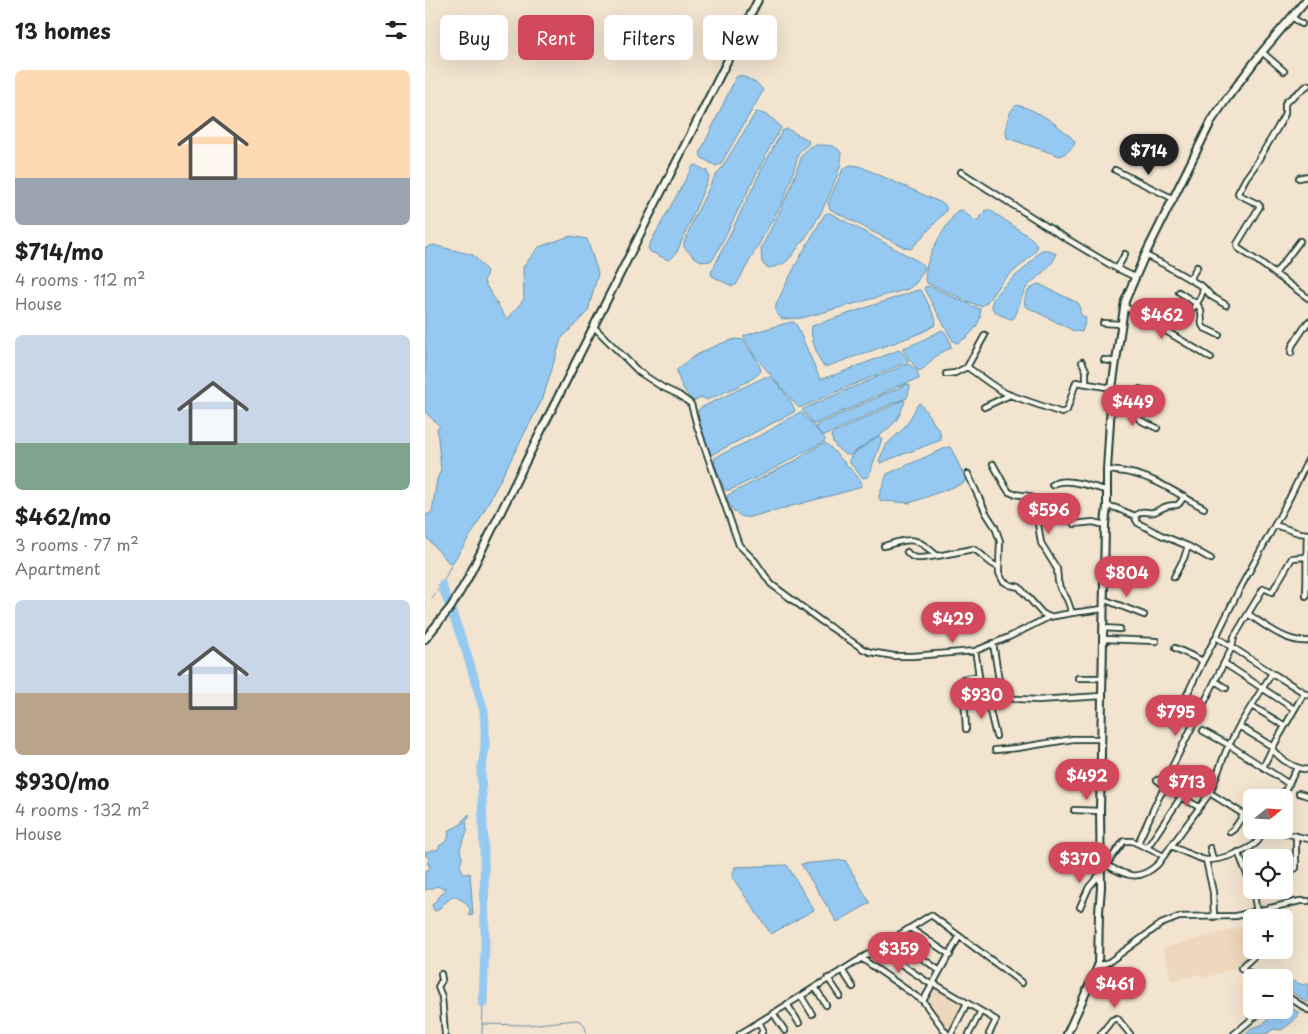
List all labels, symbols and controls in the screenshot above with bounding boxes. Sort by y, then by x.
text: 13 homes [15,14,111,46]
chip: Buy [440,15,508,60]
chip: Rent [518,15,594,60]
chip: Filters [604,15,693,60]
chip: New [703,15,777,60]
icon: filters [382,16,410,44]
icon: home [168,103,258,193]
pin: $714 [1119,134,1179,176]
text: $714 [1131,138,1167,162]
text: $714/mo [15,235,103,267]
text: 4 rooms · 112 m² [15,267,145,291]
text: House [15,291,62,315]
pin: $462 [1132,298,1192,340]
text: $462 [1141,302,1183,326]
icon: home [168,368,258,458]
pin: $449 [1103,384,1163,427]
text: $449 [1112,389,1154,413]
pin: $596 [1019,492,1079,535]
text: $596 [1029,497,1069,521]
text: $462/mo [15,500,111,532]
text: 3 rooms · 77 m² [15,532,139,556]
text: Apartment [15,556,100,580]
pin: $804 [1097,556,1157,598]
text: $804 [1105,560,1149,584]
pin: $429 [923,602,983,644]
text: $429 [932,606,974,630]
icon: home [168,633,258,723]
pin: $930 [952,678,1012,720]
text: $930 [961,682,1003,706]
pin: $795 [1146,694,1206,737]
text: $795 [1157,699,1196,723]
pin: $492 [1057,758,1117,801]
text: $492 [1066,763,1108,787]
pin: $713 [1157,764,1217,807]
text: $930/mo [15,765,109,797]
text: $713 [1169,769,1205,793]
north arrow [1243,789,1293,839]
map controls [1243,789,1293,1019]
text: 4 rooms · 132 m² [15,797,150,821]
text: House [15,821,62,845]
pin: $370 [1050,842,1110,884]
text: $370 [1060,846,1100,870]
button: locate [1243,849,1293,899]
button: + [1243,909,1293,959]
pin: $359 [869,932,929,974]
text: $359 [879,936,919,960]
pin: $461 [1085,966,1145,1009]
button: − [1243,969,1293,1019]
text: $461 [1096,971,1134,995]

